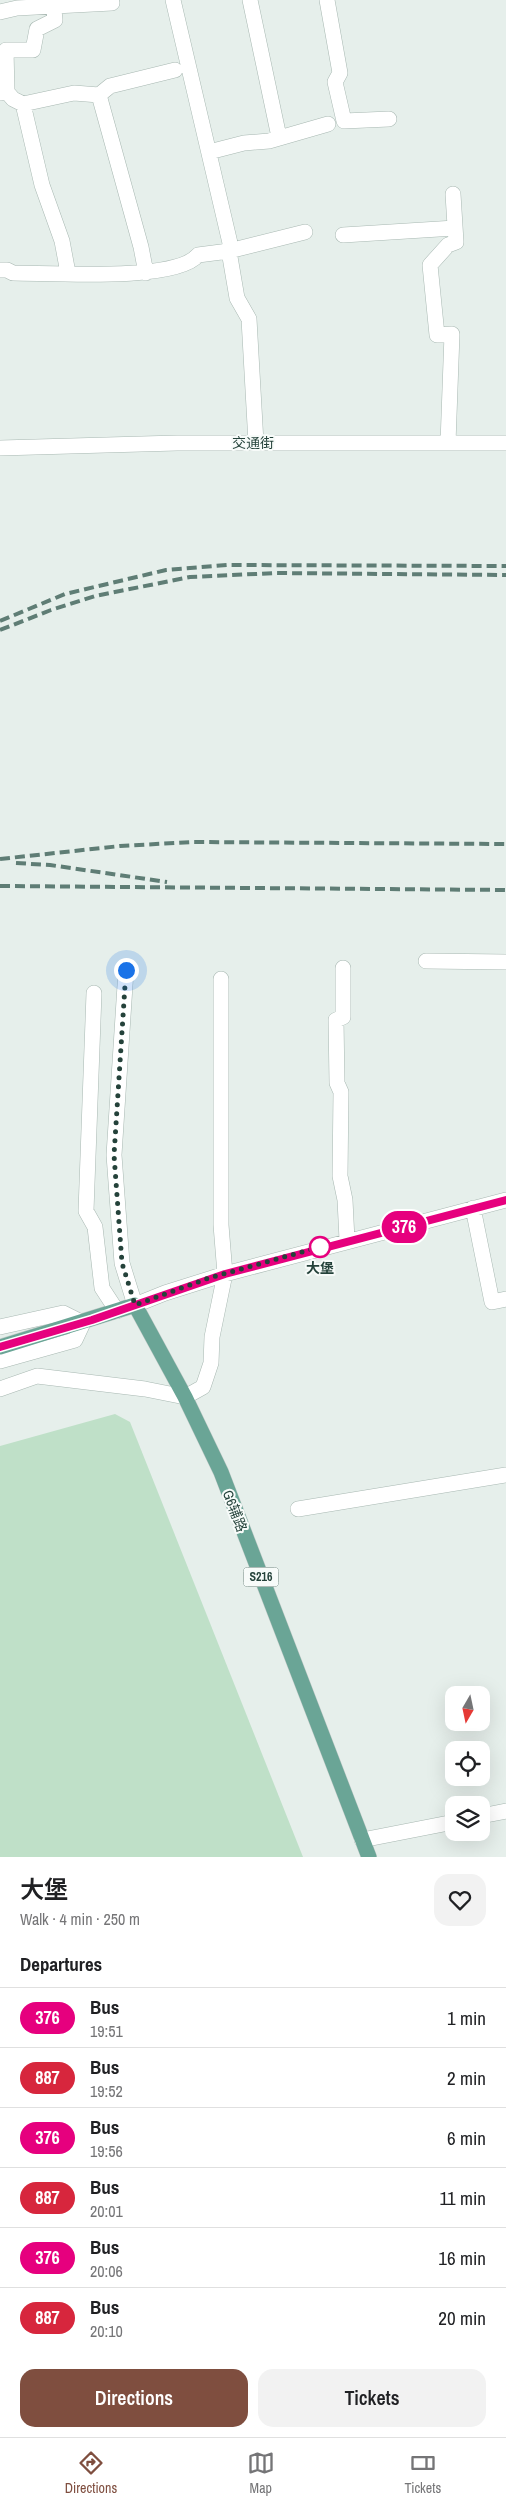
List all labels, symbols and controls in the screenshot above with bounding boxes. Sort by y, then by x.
street label: 交通街 [232,434,274,452]
your location [114,958,139,983]
line badge: 376 [375,1211,433,1243]
text: 376 [392,1214,416,1239]
marker: 大堡 [309,1236,331,1258]
place label: 大堡 [306,1259,334,1277]
street label: G6辅路 [219,1488,251,1534]
road number: S216 [244,1568,278,1586]
north arrow [445,1686,490,1731]
map controls [445,1686,490,1841]
button: locate [445,1741,490,1786]
button: layers [445,1796,490,1841]
text: 大堡 [20,1873,68,1905]
button: heart [434,1874,486,1926]
text: Walk · 4 min · 250 m [20,1908,140,1930]
text: Departures [20,1951,102,1977]
text: Bus [90,1994,119,2020]
text: 376 [35,2005,60,2030]
text: 1 min [447,2005,486,2031]
text: 19:51 [90,2020,123,2042]
text: Bus [90,2054,119,2080]
text: 887 [35,2065,60,2090]
text: 2 min [447,2065,486,2091]
text: 19:52 [90,2080,123,2102]
text: Bus [90,2114,119,2140]
text: 376 [35,2125,60,2150]
text: 6 min [447,2125,486,2151]
text: 19:56 [90,2140,123,2162]
text: Bus [90,2174,119,2200]
text: 887 [35,2185,60,2210]
text: 11 min [440,2185,486,2211]
text: 20:01 [90,2200,123,2222]
text: Bus [90,2234,119,2260]
text: 376 [35,2245,60,2270]
text: 16 min [438,2245,486,2271]
text: 20:06 [90,2260,123,2282]
text: Bus [90,2294,119,2320]
text: 887 [35,2305,60,2330]
text: 20 min [438,2305,486,2331]
text: 20:10 [90,2320,123,2342]
button: Directions [20,2369,248,2427]
button: Tickets [258,2369,486,2427]
tab: Directions [65,2449,117,2497]
tab: Map [247,2449,275,2497]
tab: Tickets [404,2449,441,2497]

